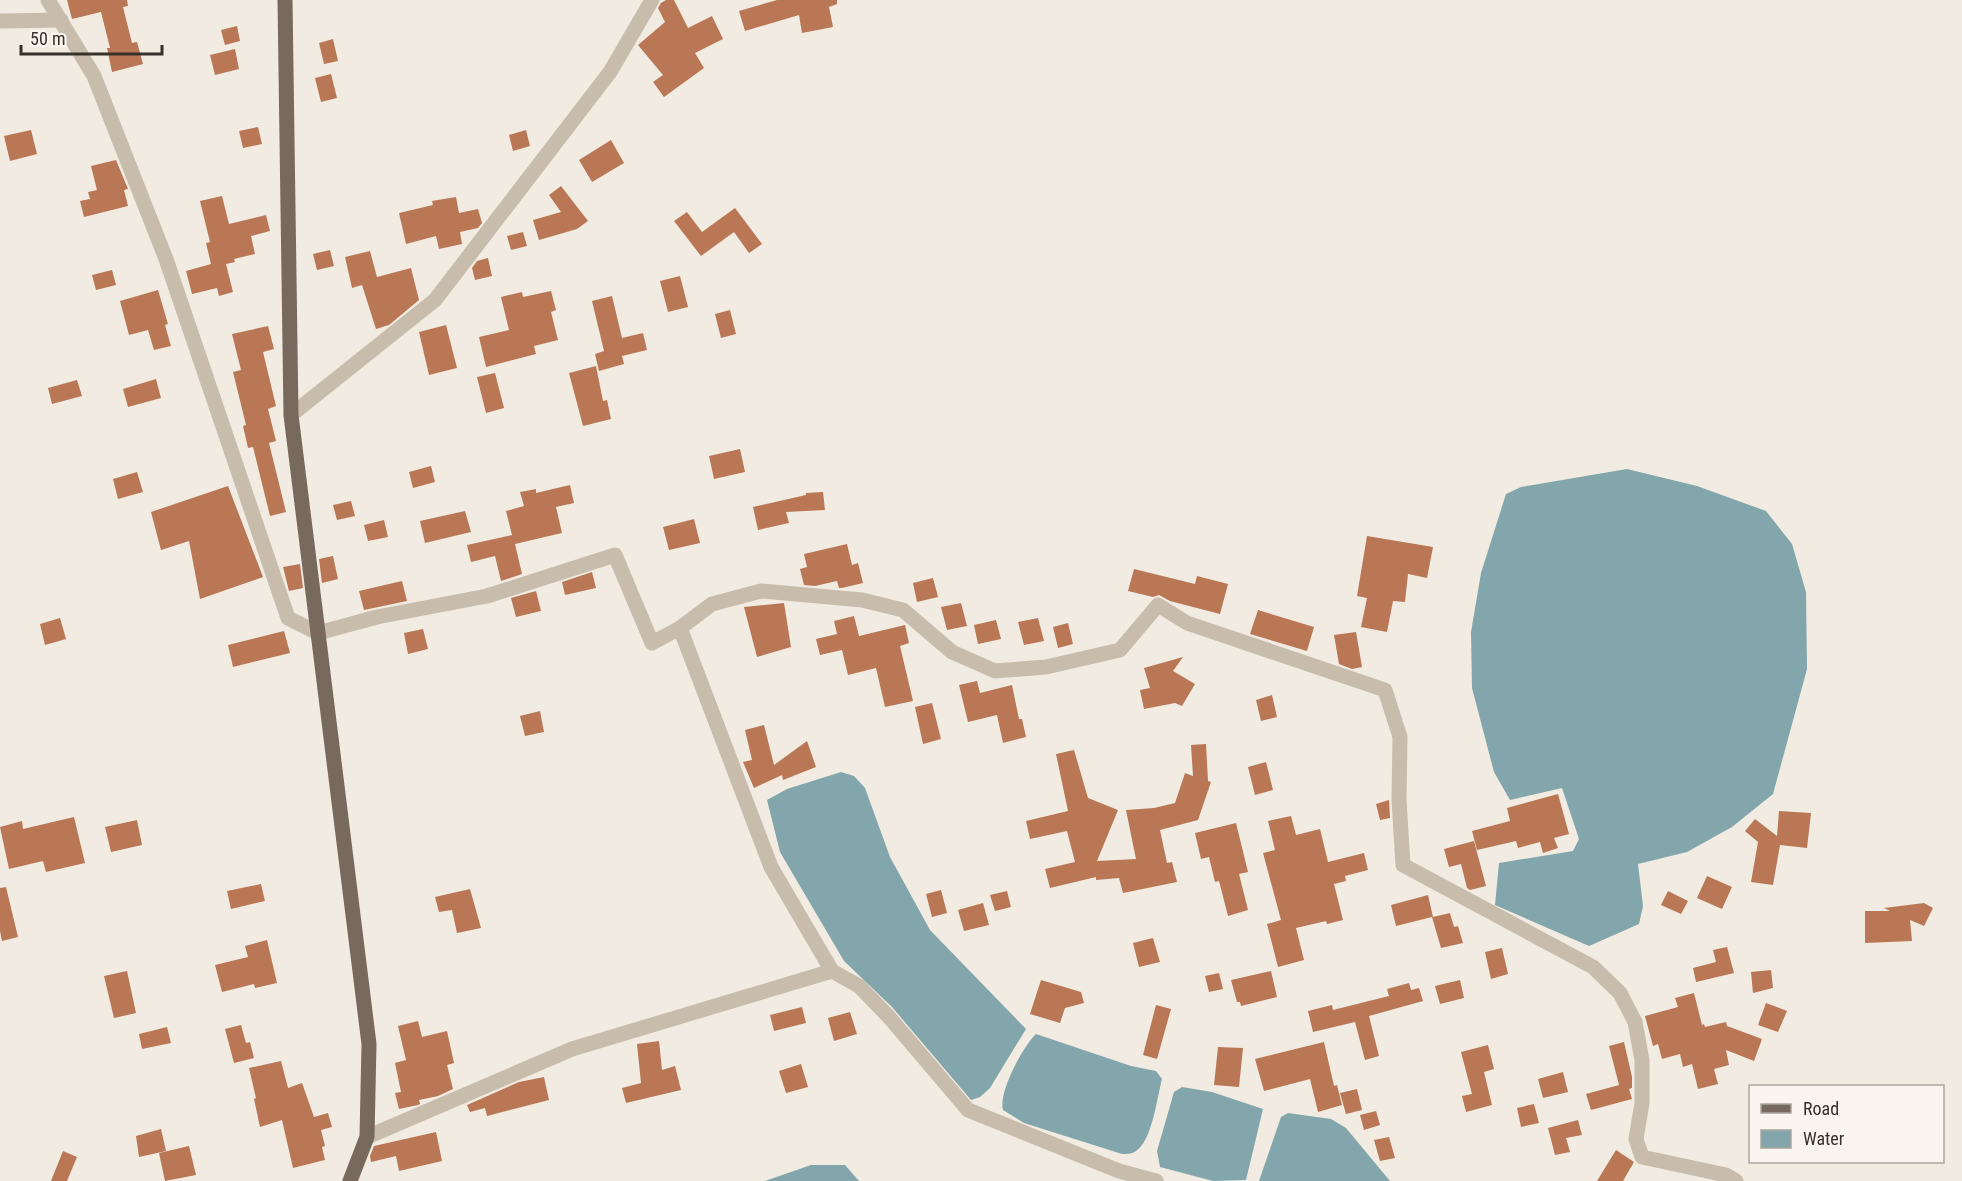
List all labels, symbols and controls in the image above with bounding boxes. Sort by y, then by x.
scale bar [21,18,162,56]
text: 50 m [30,28,65,49]
legend [1749,1085,1944,1163]
text: Road [1803,1098,1839,1119]
text: Water [1803,1128,1845,1149]

